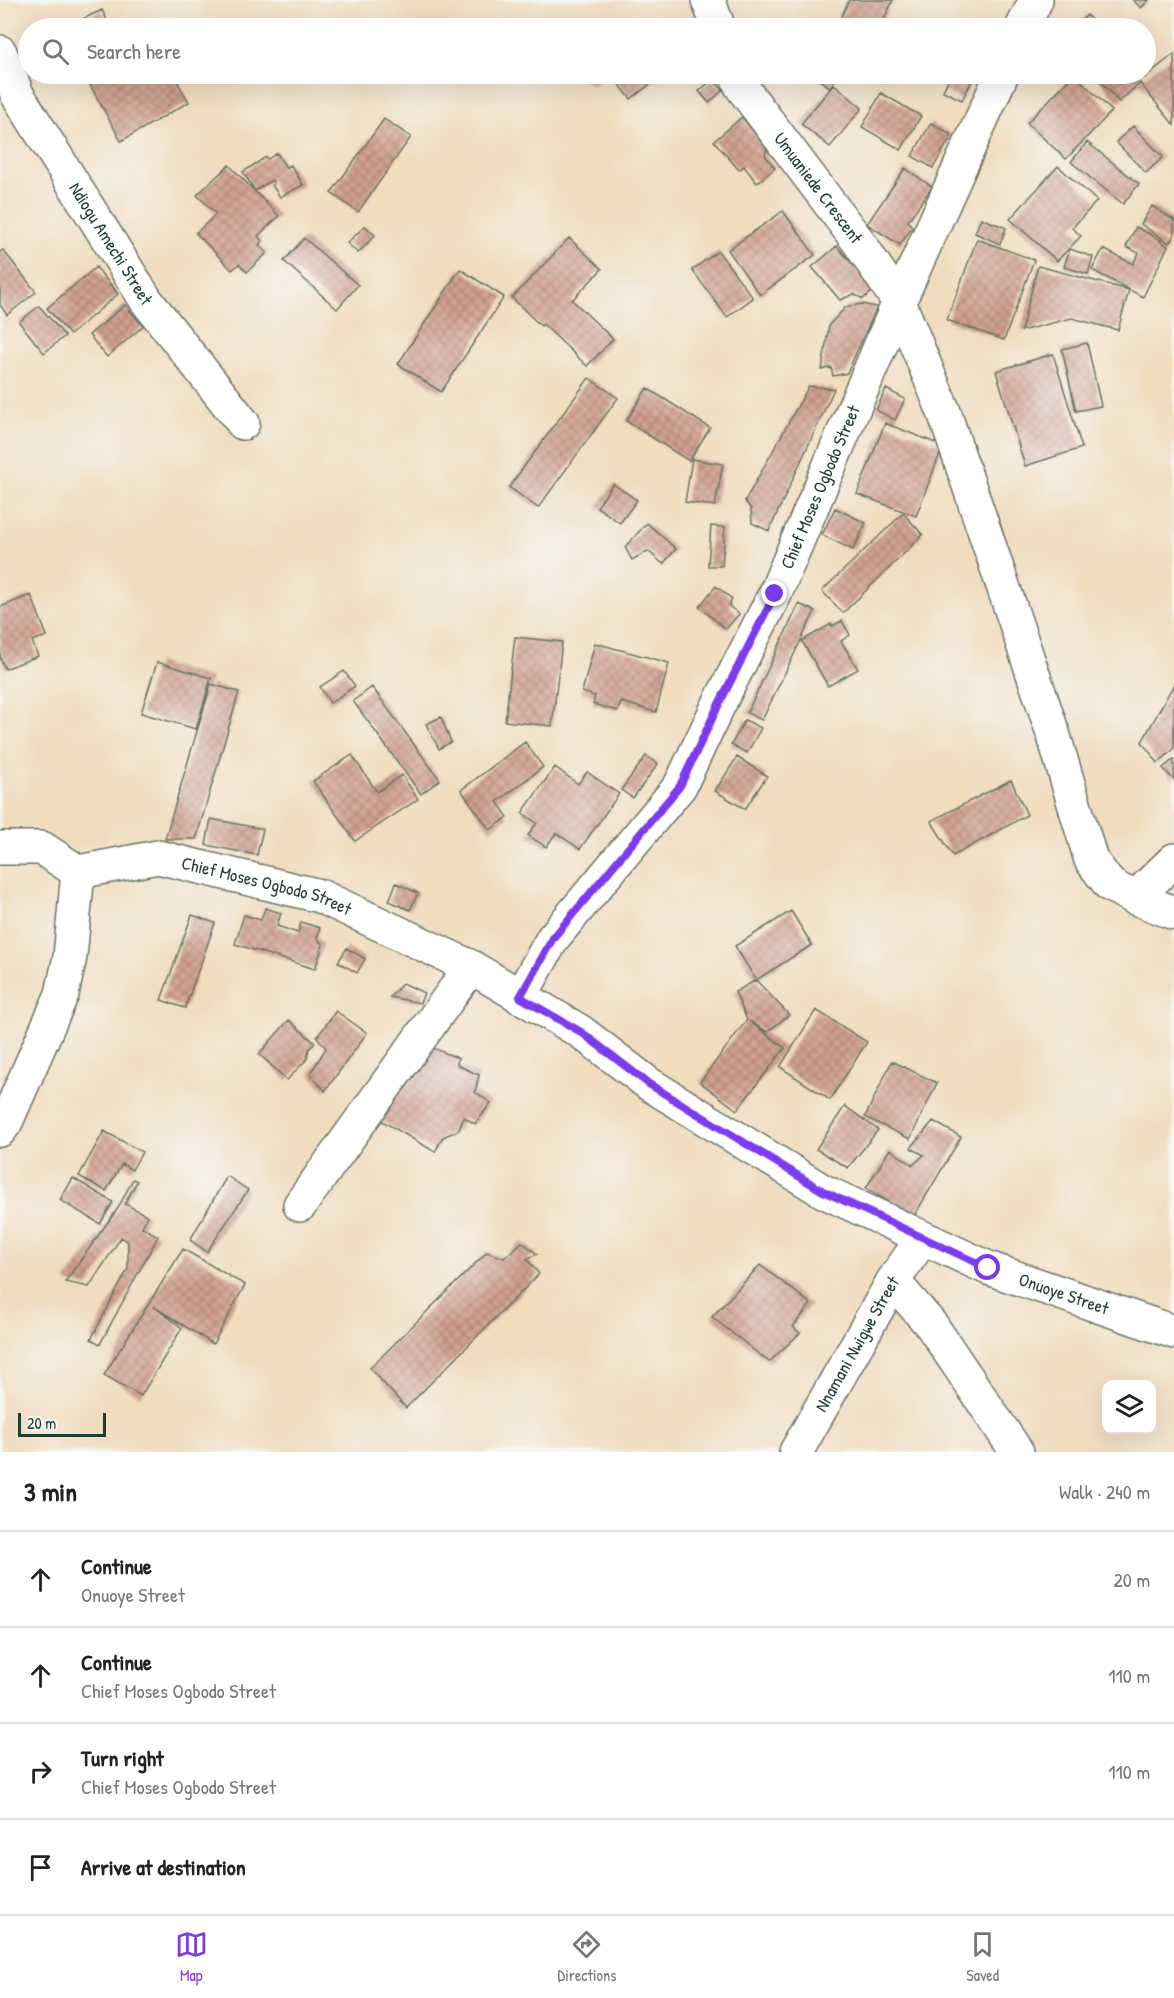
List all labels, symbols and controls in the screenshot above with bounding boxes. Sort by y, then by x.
search box [18,18,1156,84]
icon: search [39,35,72,68]
text: Search here [87,36,181,66]
street label: Umuaniede Crescent [768,127,869,249]
street label: Ndiogu Amechi Street [63,177,159,311]
street label: Chief Moses Ogbodo Street [774,401,866,573]
route end [761,580,787,606]
street label: Chief Moses Ogbodo Street [179,850,357,921]
route start [974,1254,1000,1280]
street label: Onuoye Street [1016,1267,1113,1321]
street label: Nnamani Nwigwe Street [808,1270,905,1416]
map controls [1102,1380,1156,1434]
button: layers [1102,1380,1156,1434]
scale bar [18,1410,106,1438]
text: 20 m [27,1412,56,1434]
text: 3 min [24,1474,77,1509]
text: Walk · 240 m [1059,1478,1150,1505]
text: Continue [81,1551,152,1581]
icon: ahead [24,1563,57,1596]
text: 20 m [1113,1566,1150,1593]
text: Onuoye Street [81,1581,185,1608]
text: Continue [81,1647,152,1677]
icon: ahead [24,1659,57,1692]
text: 110 m [1108,1662,1150,1689]
text: Chief Moses Ogbodo Street [81,1677,276,1704]
text: Turn right [81,1743,164,1773]
icon: right [24,1755,57,1788]
text: 110 m [1108,1758,1150,1785]
text: Chief Moses Ogbodo Street [81,1773,276,1800]
icon: arrive [24,1851,57,1884]
text: Arrive at destination [81,1852,246,1882]
tab: Map [175,1928,208,1986]
tab: Directions [558,1928,616,1986]
tab: Saved [966,1928,999,1986]

